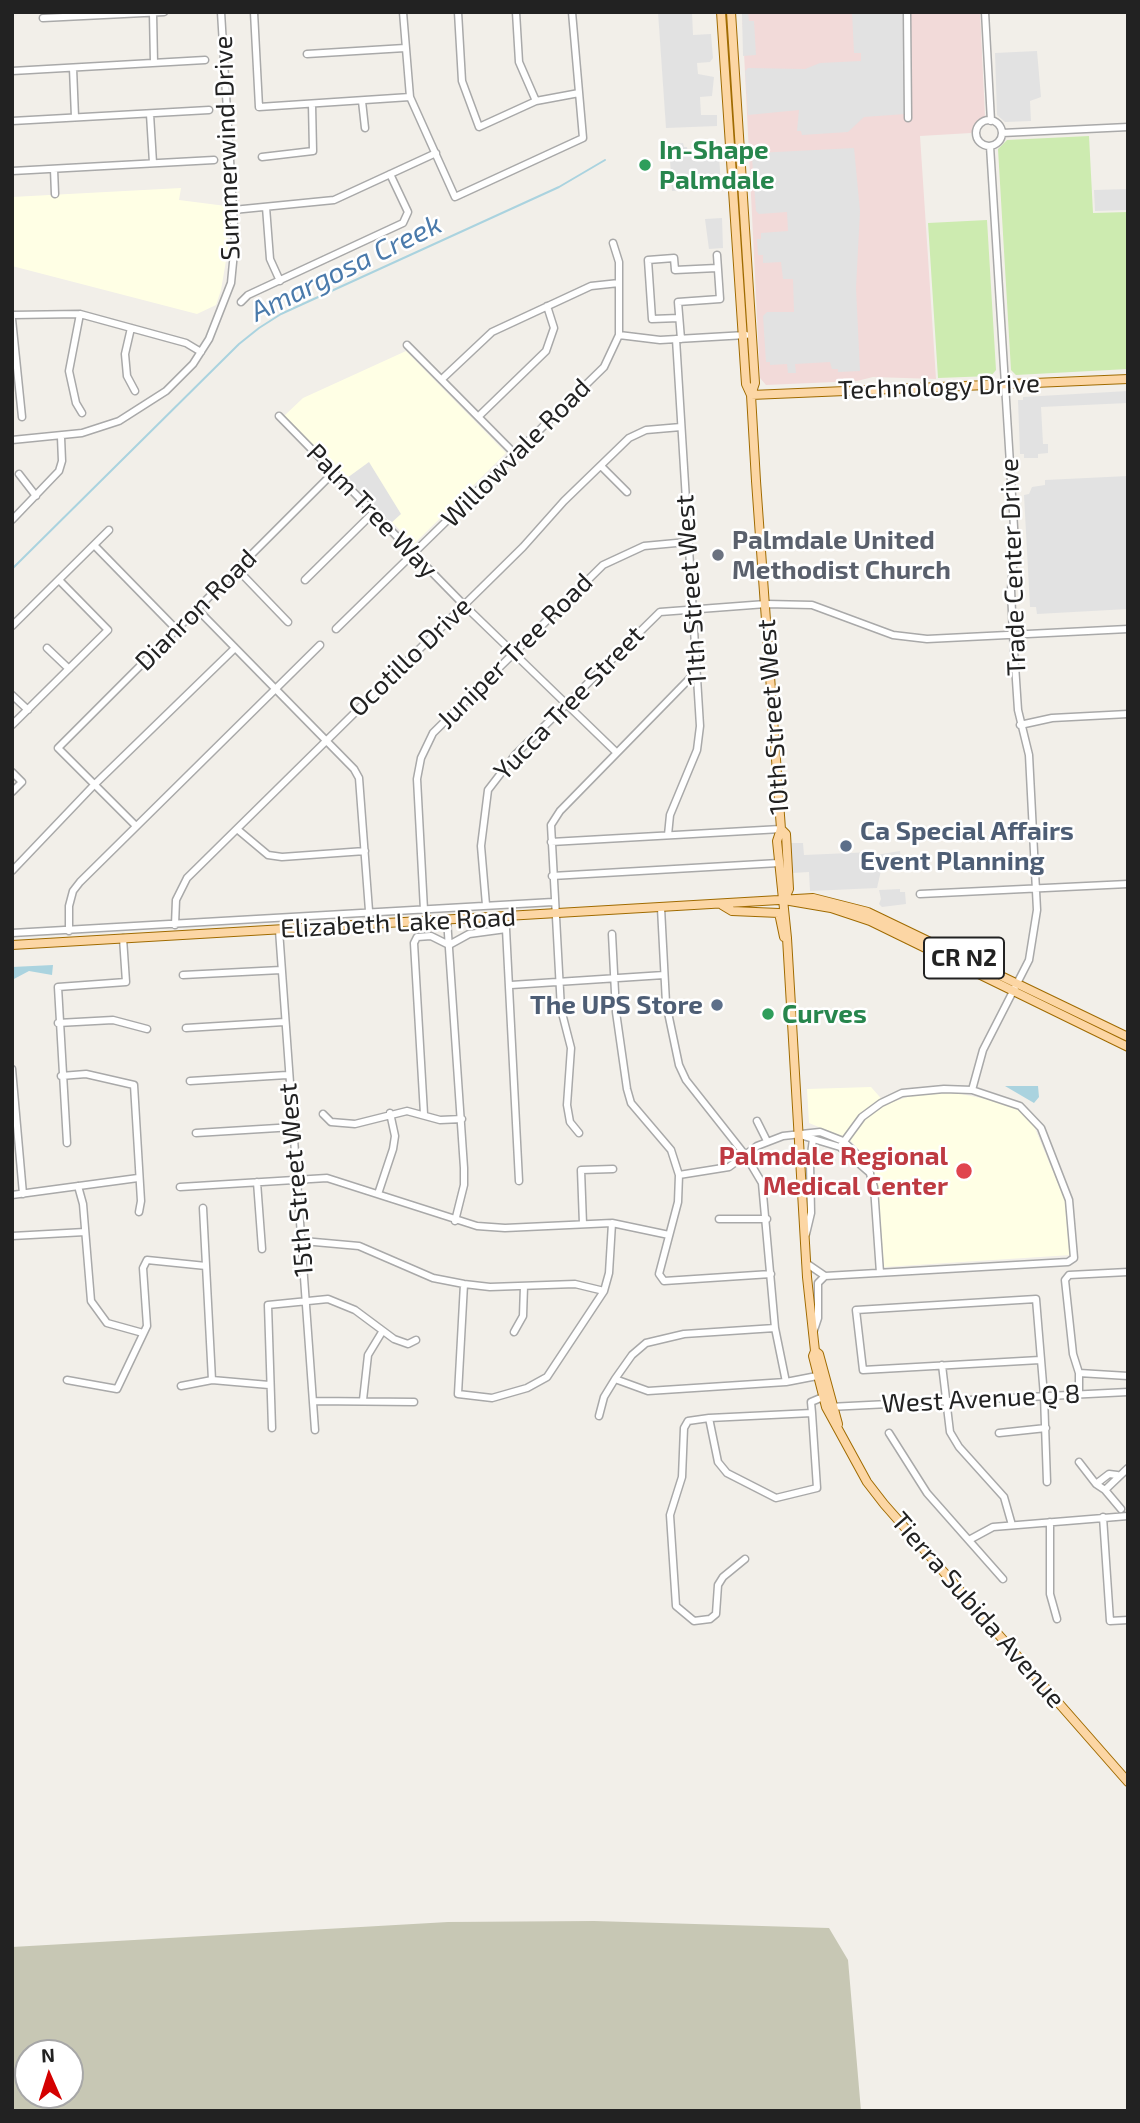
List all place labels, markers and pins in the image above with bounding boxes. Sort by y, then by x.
place label: In-Shape Palmdale [659,134,775,196]
marker: In-Shape Palmdale [637,157,653,173]
place label: Palmdale United Methodist Church [732,524,951,586]
marker: Palmdale United Methodist Church [710,547,726,563]
place label: Ca Special Affairs Event Planning [860,815,1074,876]
marker: Ca Special Affairs Event Planning [838,838,854,854]
place label: The UPS Store [530,989,703,1021]
marker: The UPS Store [709,997,725,1013]
place label: Curves [782,998,867,1030]
marker: Curves [760,1006,776,1022]
place label: Palmdale Regional Medical Center [719,1140,948,1202]
marker: Palmdale Regional Medical Center [954,1161,974,1181]

